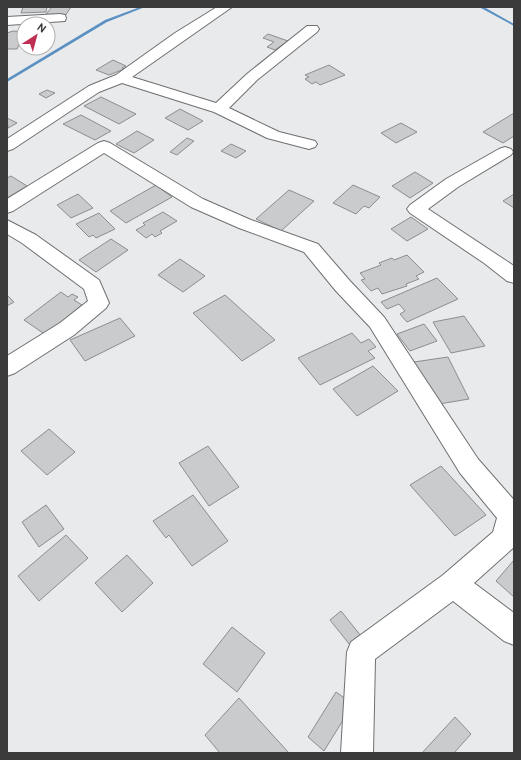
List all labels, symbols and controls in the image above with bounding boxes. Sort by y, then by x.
north arrow [16,16,56,56]
text: N [34,21,49,37]

